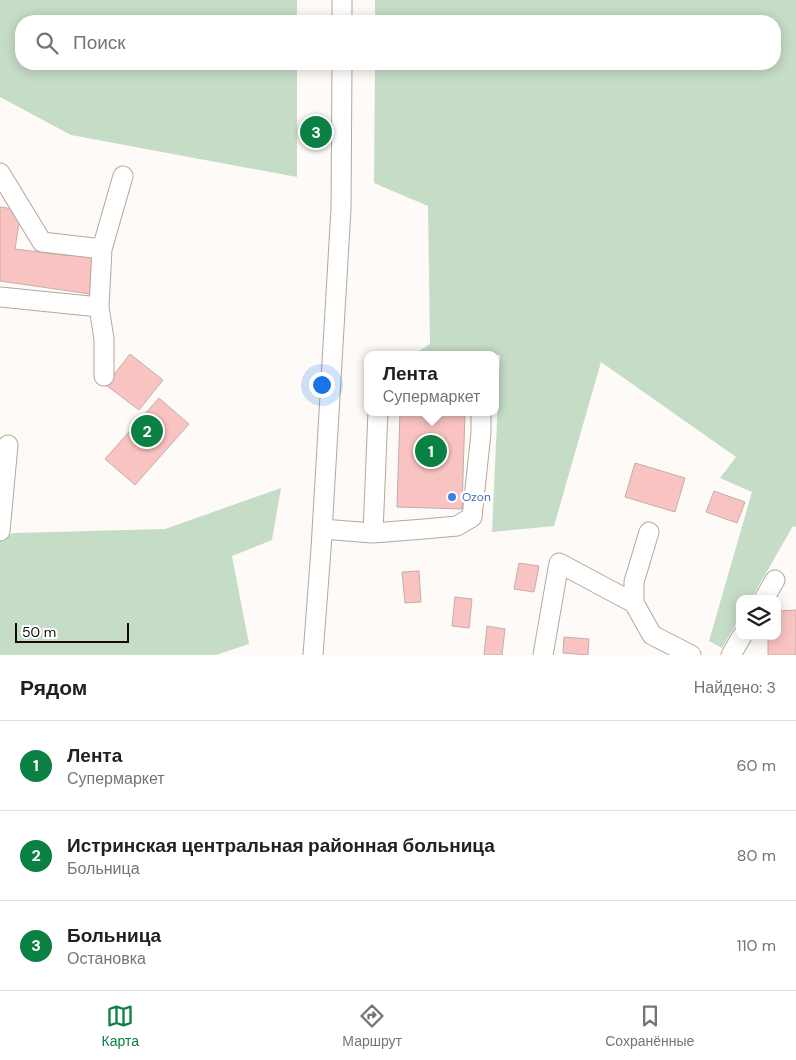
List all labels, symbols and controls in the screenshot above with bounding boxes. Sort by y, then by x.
search box [15,15,781,70]
icon: search [33,29,61,57]
text: Поиск [73,30,126,55]
pin: 3 [300,113,332,151]
popup [364,351,499,416]
text: Лента [383,361,438,386]
your location [309,372,335,398]
text: Супермаркет [383,386,480,407]
pin: 2 [131,412,163,450]
pin: 1 [415,432,447,470]
place label: Ozon [462,489,491,505]
marker: Ozon [446,491,458,503]
map controls [736,595,781,640]
button: layers [736,595,781,640]
scale bar [15,620,129,643]
text: 50 m [22,623,56,641]
text: Рядом [20,674,87,702]
text: Найдено: 3 [694,677,776,698]
text: Лента [67,743,122,768]
text: 1 [33,755,39,776]
text: 60 m [736,755,776,776]
text: Супермаркет [67,768,165,789]
text: Истринская центральная районная больница [67,833,495,858]
text: 2 [31,845,41,866]
text: 80 m [737,845,776,866]
text: Больница [67,858,140,879]
text: Больница [67,923,161,948]
text: 3 [31,935,41,956]
text: 110 m [737,935,776,956]
text: Остановка [67,948,146,969]
tab: Карта [102,1002,139,1050]
tab: Маршрут [342,1002,402,1050]
tab: Сохранённые [605,1002,694,1050]

